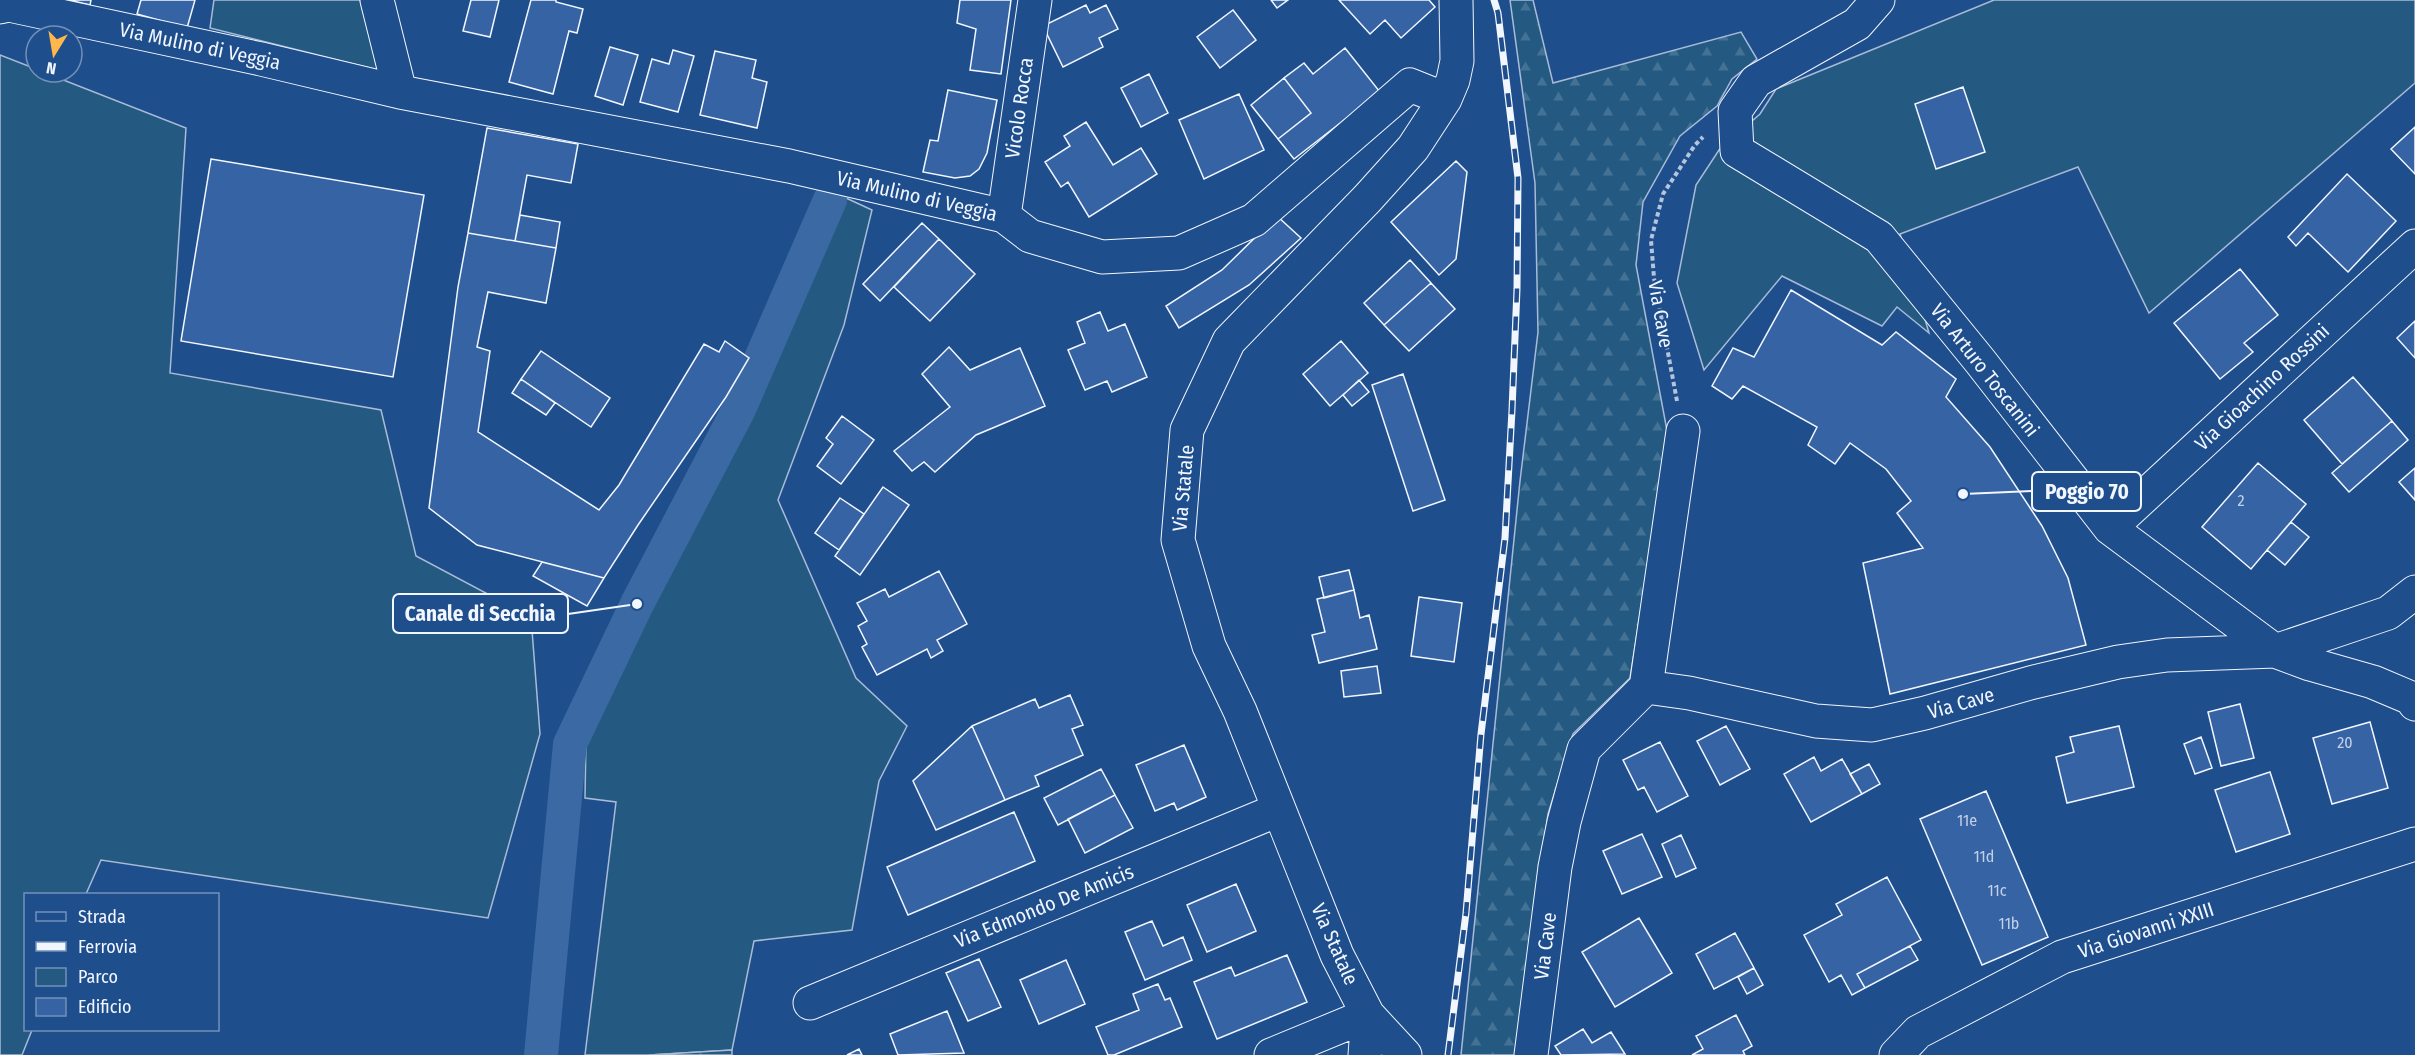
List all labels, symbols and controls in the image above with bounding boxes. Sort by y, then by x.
street label: Via Mulino di Veggia [117,17,283,75]
north arrow [24,24,84,84]
street label: Vicolo Rocca [1000,56,1038,160]
text: N [45,58,58,78]
street label: Via Mulino di Veggia [834,166,1000,226]
street label: Via Cave [1643,278,1679,350]
street label: Via Arturo Toscanini [1926,299,2044,441]
street label: Via Gioachino Rossini [2190,319,2334,455]
street label: Via Statale [1167,444,1199,532]
callout: Poggio 70 [2032,472,2141,511]
text: Poggio 70 [2045,479,2129,505]
house number: 2 [2237,491,2245,510]
callout: Canale di Secchia [393,594,568,633]
text: Canale di Secchia [405,601,555,627]
street label: Via Cave [1925,682,1997,724]
house number: 20 [2337,733,2353,752]
house number: 11e [1957,811,1977,830]
house number: 11d [1974,847,1994,866]
street label: Via Edmondo De Amicis [951,859,1137,953]
house number: 11c [1987,881,2007,900]
legend [24,893,219,1031]
street label: Via Giovanni XXIII [2075,897,2217,963]
street label: Via Statale [1306,899,1364,989]
text: Strada [78,906,126,928]
street label: Via Cave [1529,911,1561,981]
house number: 11b [1999,914,2019,933]
text: Ferrovia [78,936,137,958]
text: Parco [78,966,118,988]
text: Edificio [78,996,131,1018]

